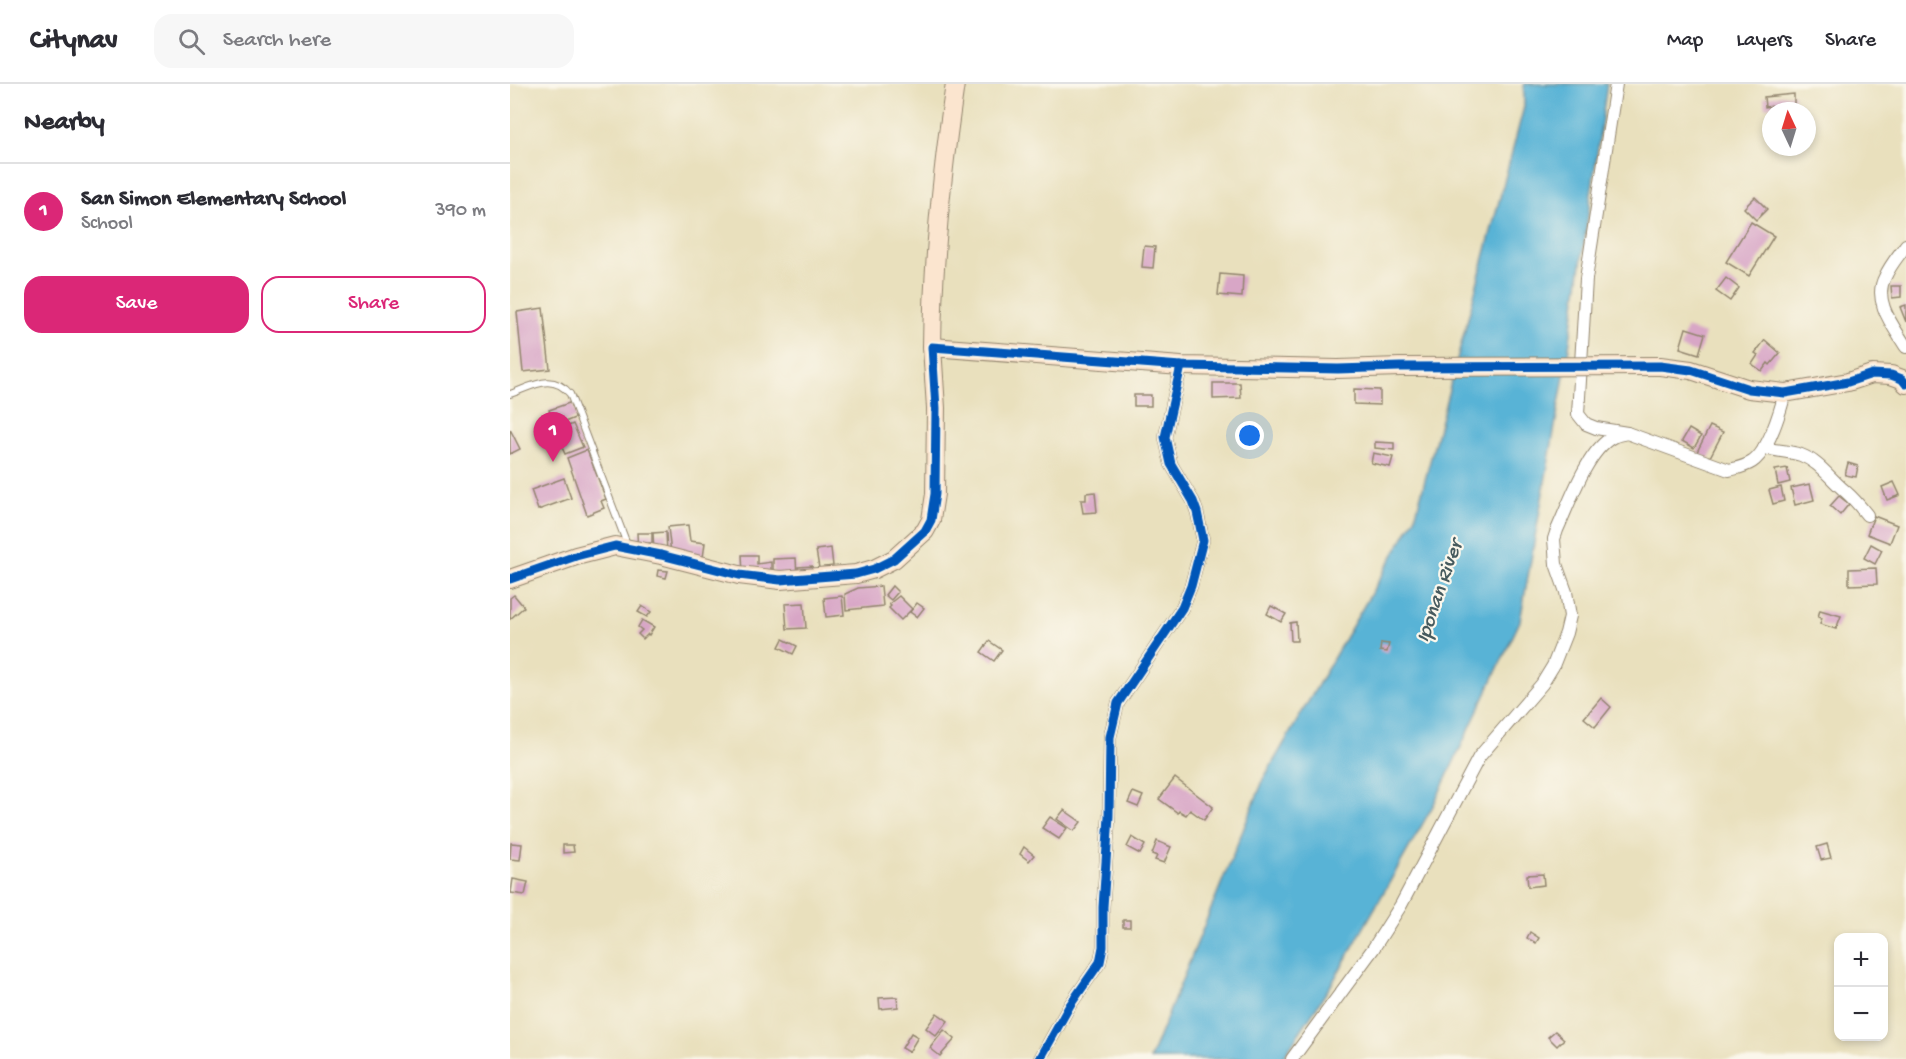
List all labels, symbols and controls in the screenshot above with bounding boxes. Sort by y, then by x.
search box [154,14,574,68]
text: Citynav [30,25,118,58]
icon: search [175,25,208,58]
text: Search here [223,28,331,54]
text: Map [1667,29,1703,54]
text: Layers [1736,29,1792,54]
text: Share [1825,29,1876,54]
north arrow [1762,102,1816,156]
text: Nearby [24,108,105,139]
text: San Simon Elementary School [81,187,346,213]
text: 1 [39,200,48,223]
text: 390 m [435,200,486,223]
text: School [81,213,133,236]
button: Save [24,276,249,333]
button: Share [261,276,486,333]
pin: 1 [534,412,573,462]
your location [1235,421,1264,450]
water label: Iponan River [1412,534,1472,646]
map controls [1834,933,1888,1041]
button: + [1834,933,1888,987]
button: − [1834,987,1888,1041]

